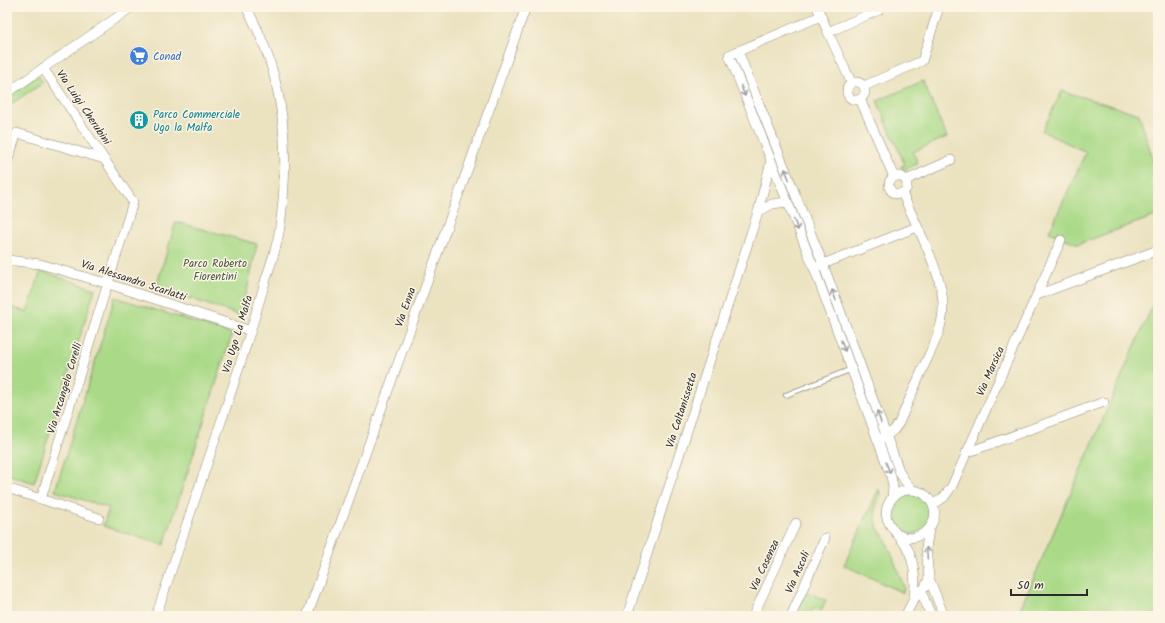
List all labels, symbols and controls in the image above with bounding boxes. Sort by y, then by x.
supermarket icon: Conad [128,45,150,67]
place label: Conad [153,48,182,66]
street label: Via Luigi Cherubini [51,66,115,149]
one-way arrow [740,84,748,96]
place label: Parco Commerciale Ugo la Malfa [153,106,240,137]
building icon: Parco Commerciale Ugo la Malfa [128,109,150,131]
one-way arrow [783,169,790,181]
one-way arrow [793,218,801,230]
street label: Via Alessandro Scarlatti [79,255,189,307]
park label: Parco Roberto Fiorentini [183,255,247,286]
street label: Via Enna [390,285,421,330]
one-way arrow [829,290,837,302]
street label: Via Ugo La Malfa [218,293,258,375]
street label: Via Arcangelo Corelli [43,340,88,436]
one-way arrow [839,340,847,352]
street label: Via Marsica [972,344,1010,399]
street label: Via Caltanissetta [661,370,703,450]
one-way arrow [874,412,882,424]
one-way arrow [885,462,893,474]
street label: Via Cosenza [745,537,785,594]
one-way arrow [923,547,930,560]
street label: Via Ascoli [781,548,815,596]
scale bar [1011,571,1087,597]
text: 50 m [1017,576,1044,595]

